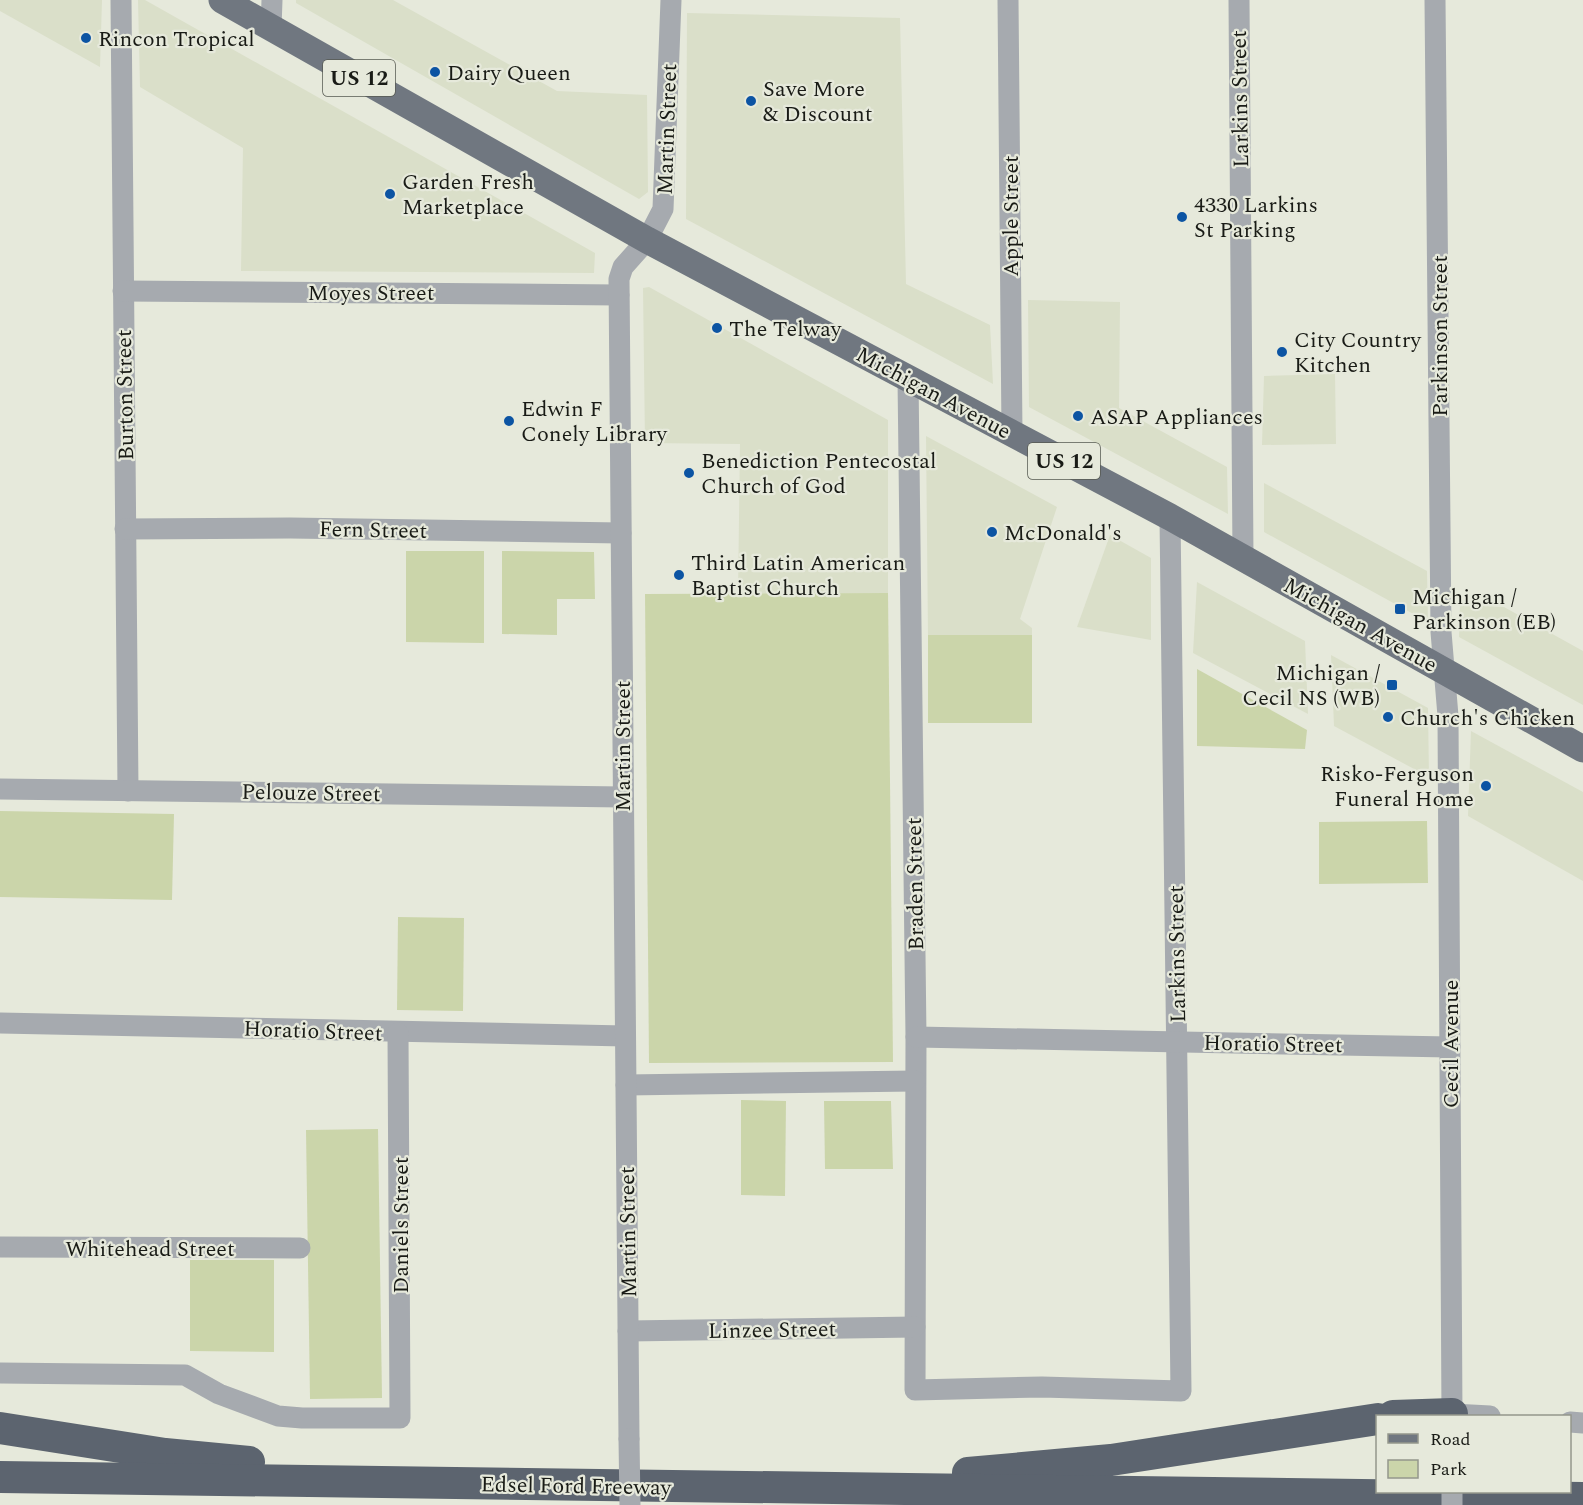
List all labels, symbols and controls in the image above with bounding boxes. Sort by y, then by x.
place label: Rincon Tropical [98,23,255,56]
street label: Larkins Street [1223,30,1258,168]
marker: Rincon Tropical [79,31,93,45]
place label: Dairy Queen [447,57,571,90]
road number: US 12 [323,60,395,96]
street label: Martin Street [649,63,686,195]
marker: Dairy Queen [428,65,442,79]
place label: Save More & Discount [763,73,873,131]
marker: Save More & Discount [744,94,758,108]
street label: Apple Street [995,155,1028,277]
place label: Garden Fresh Marketplace [402,166,534,224]
marker: Garden Fresh Marketplace [383,187,397,201]
place label: 4330 Larkins St Parking [1194,189,1318,247]
marker: 4330 Larkins St Parking [1175,210,1189,224]
street label: Parkinson Street [1424,255,1457,417]
street label: Moyes Street [308,277,435,310]
place label: The Telway [729,313,843,346]
marker: The Telway [710,321,724,335]
place label: City Country Kitchen [1294,324,1422,382]
street label: Burton Street [108,329,143,461]
street label: Michigan Avenue [850,338,1017,448]
marker: City Country Kitchen [1275,345,1289,359]
place label: Edwin F Conely Library [521,393,668,451]
place label: ASAP Appliances [1090,401,1263,434]
marker: ASAP Appliances [1071,409,1085,423]
marker: Edwin F Conely Library [502,414,516,428]
road number: US 12 [1028,443,1100,479]
place label: Benediction Pentecostal Church of God [701,445,936,503]
marker: Benediction Pentecostal Church of God [682,466,696,480]
street label: Fern Street [319,513,428,548]
place label: McDonald's [1004,517,1122,550]
marker: McDonald's [985,525,999,539]
place label: Third Latin American Baptist Church [691,547,905,605]
marker: Third Latin American Baptist Church [672,568,686,582]
street label: Michigan Avenue [1277,569,1443,681]
place label: Michigan / Parkinson (EB) [1412,581,1556,639]
marker: Michigan / Parkinson (EB) [1393,602,1407,616]
place label: Michigan / Cecil NS (WB) [1242,657,1380,715]
marker: Michigan / Cecil NS (WB) [1385,678,1399,692]
street label: Martin Street [607,680,640,812]
place label: Church's Chicken [1400,702,1575,735]
marker: Church's Chicken [1381,710,1395,724]
place label: Risko-Ferguson Funeral Home [1320,758,1474,816]
street label: Pelouze Street [241,776,381,811]
marker: Risko-Ferguson Funeral Home [1479,779,1493,793]
street label: Braden Street [898,817,933,951]
street label: Larkins Street [1160,885,1195,1023]
street label: Cecil Avenue [1435,980,1468,1108]
street label: Horatio Street [243,1013,383,1050]
street label: Horatio Street [1203,1027,1343,1062]
street label: Daniels Street [385,1156,418,1294]
street label: Martin Street [611,1166,646,1298]
street label: Whitehead Street [65,1233,235,1266]
street label: Linzee Street [708,1313,837,1348]
legend [1376,1415,1571,1493]
text: Road [1430,1426,1471,1453]
text: Park [1430,1456,1467,1483]
street label: Edsel Ford Freeway [480,1468,673,1505]

